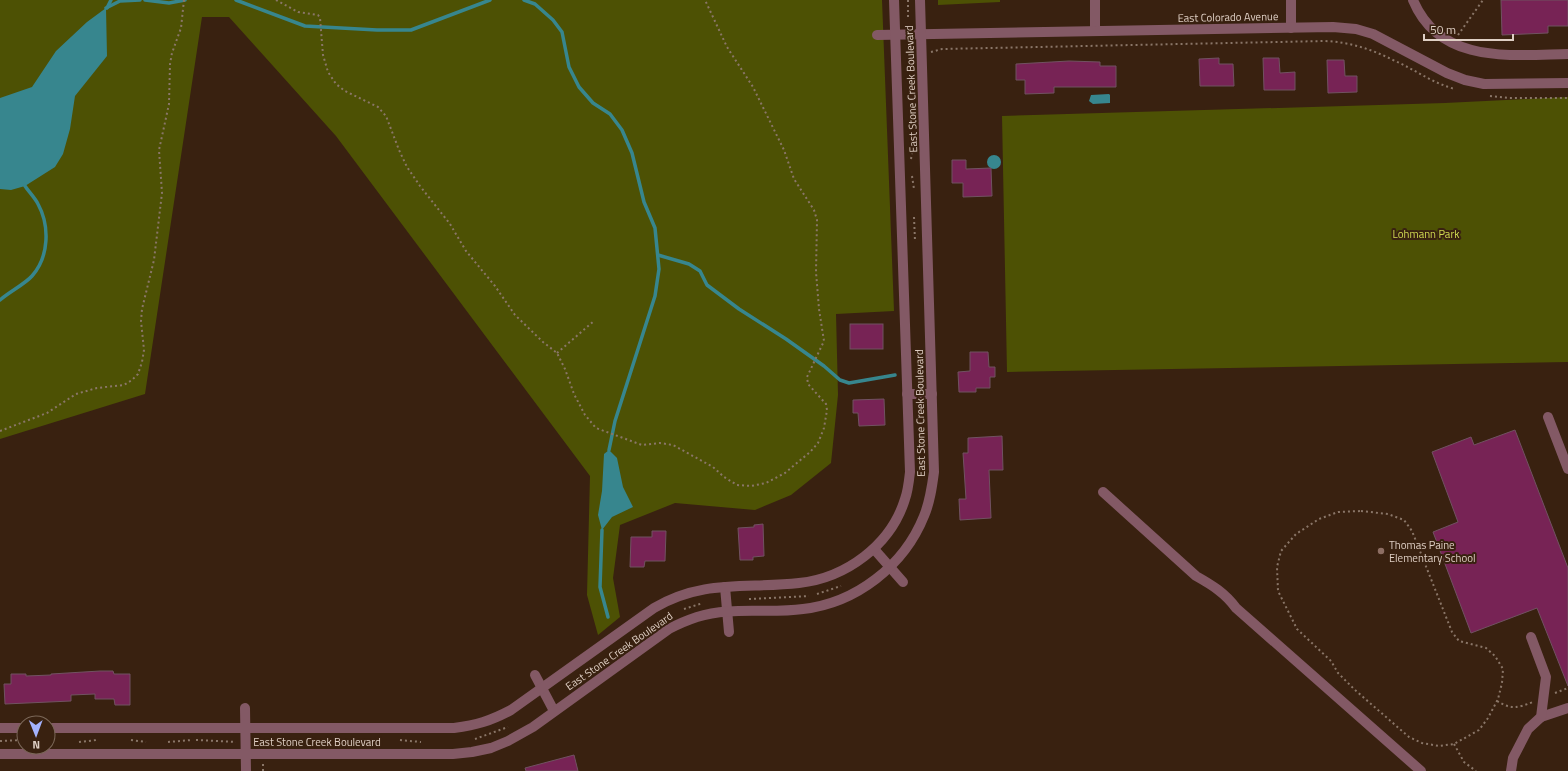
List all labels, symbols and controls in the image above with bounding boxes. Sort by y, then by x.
street label: East Colorado Avenue [1177,8,1279,26]
scale bar [1424,16,1513,42]
text: 50 m [1430,20,1456,39]
street label: East Stone Creek Boulevard [901,25,921,153]
park label: Lohmann Park [1393,226,1460,242]
street label: East Stone Creek Boulevard [911,349,929,477]
place label: Thomas Paine Elementary School [1389,537,1476,566]
marker: Thomas Paine Elementary School [1376,546,1386,556]
street label: East Stone Creek Boulevard [562,608,676,694]
north arrow [16,715,56,755]
street label: East Stone Creek Boulevard [253,734,381,750]
text: N [32,737,40,753]

